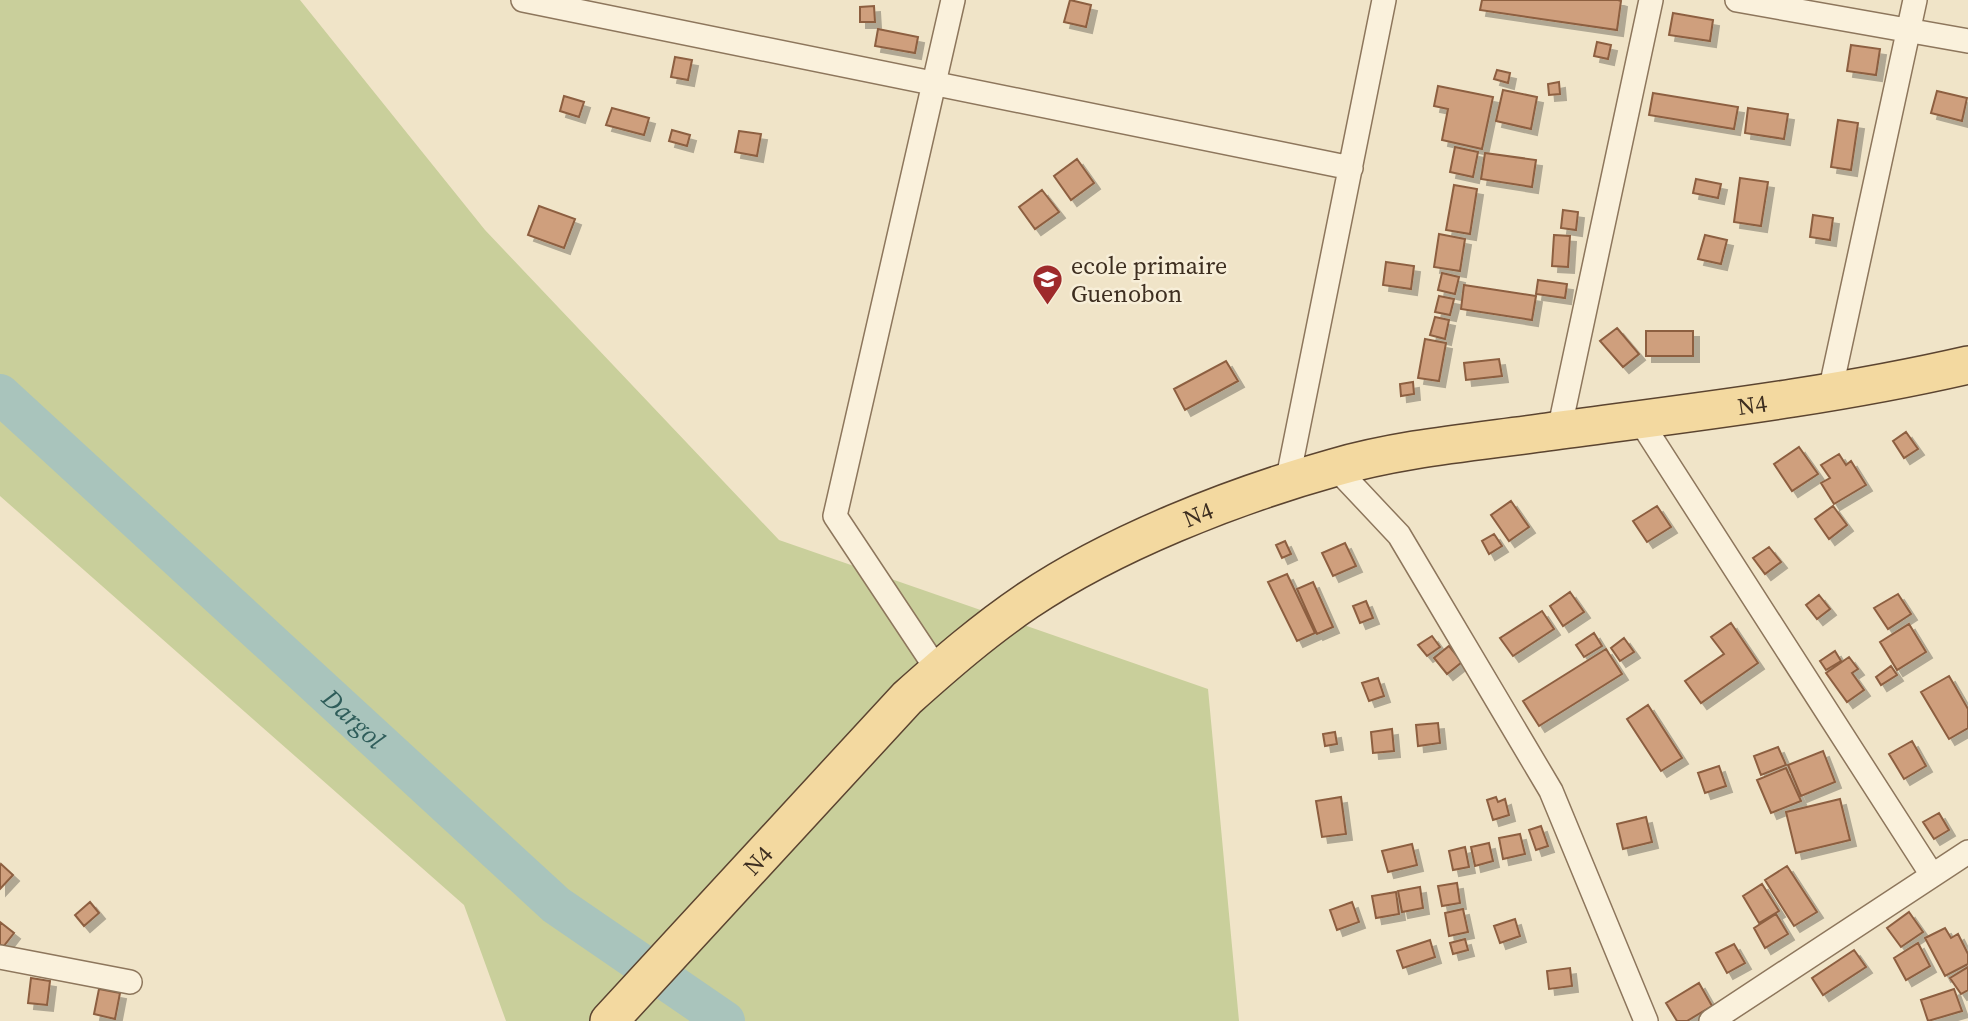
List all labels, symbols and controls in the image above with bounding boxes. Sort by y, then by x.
place label: ecole primaire Guenobon [1071,249,1227,310]
school or university icon: ecole primaire Guenobon [1031,262,1065,306]
street label: N4 [1735,386,1769,423]
street label: N4 [1178,493,1218,535]
water label: Dargol [313,680,393,757]
street label: N4 [735,838,780,882]

